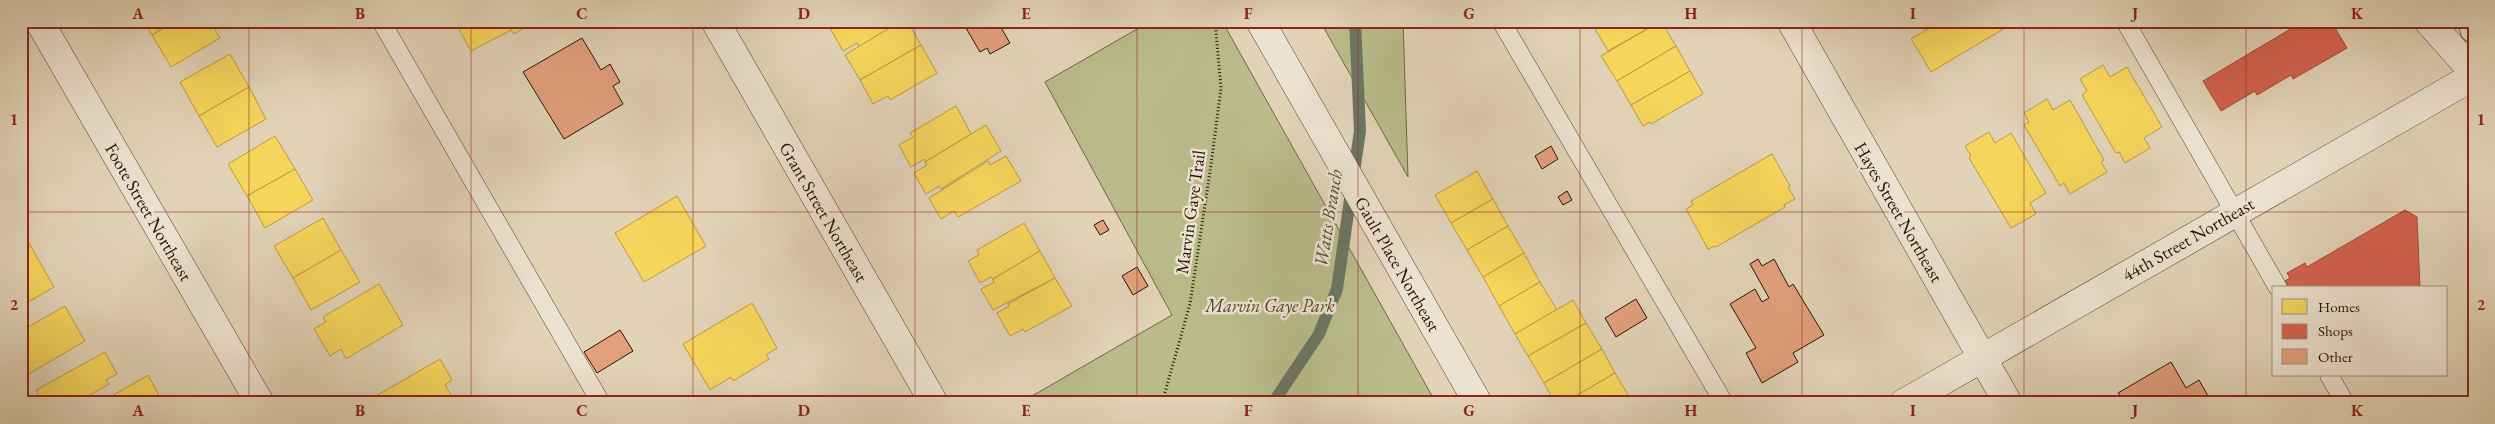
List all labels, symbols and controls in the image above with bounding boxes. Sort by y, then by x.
text: A [131,3,144,24]
text: B [355,3,365,24]
text: C [576,3,588,24]
text: D [798,3,810,24]
text: E [1021,3,1031,24]
text: F [1244,3,1253,24]
text: G [1463,3,1475,24]
text: H [1685,3,1698,24]
text: I [1910,3,1916,24]
text: J [2130,3,2138,24]
text: K [2351,3,2364,24]
text: 1 [10,109,18,130]
text: 1 [2477,109,2485,130]
street label: Grant Street Northeast [775,138,874,286]
street label: Hayes Street Northeast [1849,138,1949,287]
street label: Foote Street Northeast [100,139,198,285]
street label: Marvin Gaye Trail [1170,149,1210,275]
water label: Watts Branch [1308,168,1348,268]
street label: Gault Place Northeast [1350,192,1446,336]
street label: 44th Street Northeast [2118,192,2258,286]
legend [2272,286,2448,376]
text: 2 [10,294,19,315]
park label: Marvin Gaye Park [1204,294,1335,318]
text: 2 [2477,294,2486,315]
text: Homes [2318,297,2360,316]
text: Shops [2318,321,2353,340]
text: Other [2318,347,2353,366]
text: A [131,400,144,421]
text: B [355,400,365,421]
text: C [576,400,588,421]
text: D [798,400,810,421]
text: E [1021,400,1031,421]
text: F [1244,400,1253,421]
text: G [1463,400,1475,421]
text: H [1685,400,1698,421]
text: I [1910,400,1916,421]
text: J [2130,400,2138,421]
text: K [2351,400,2364,421]

